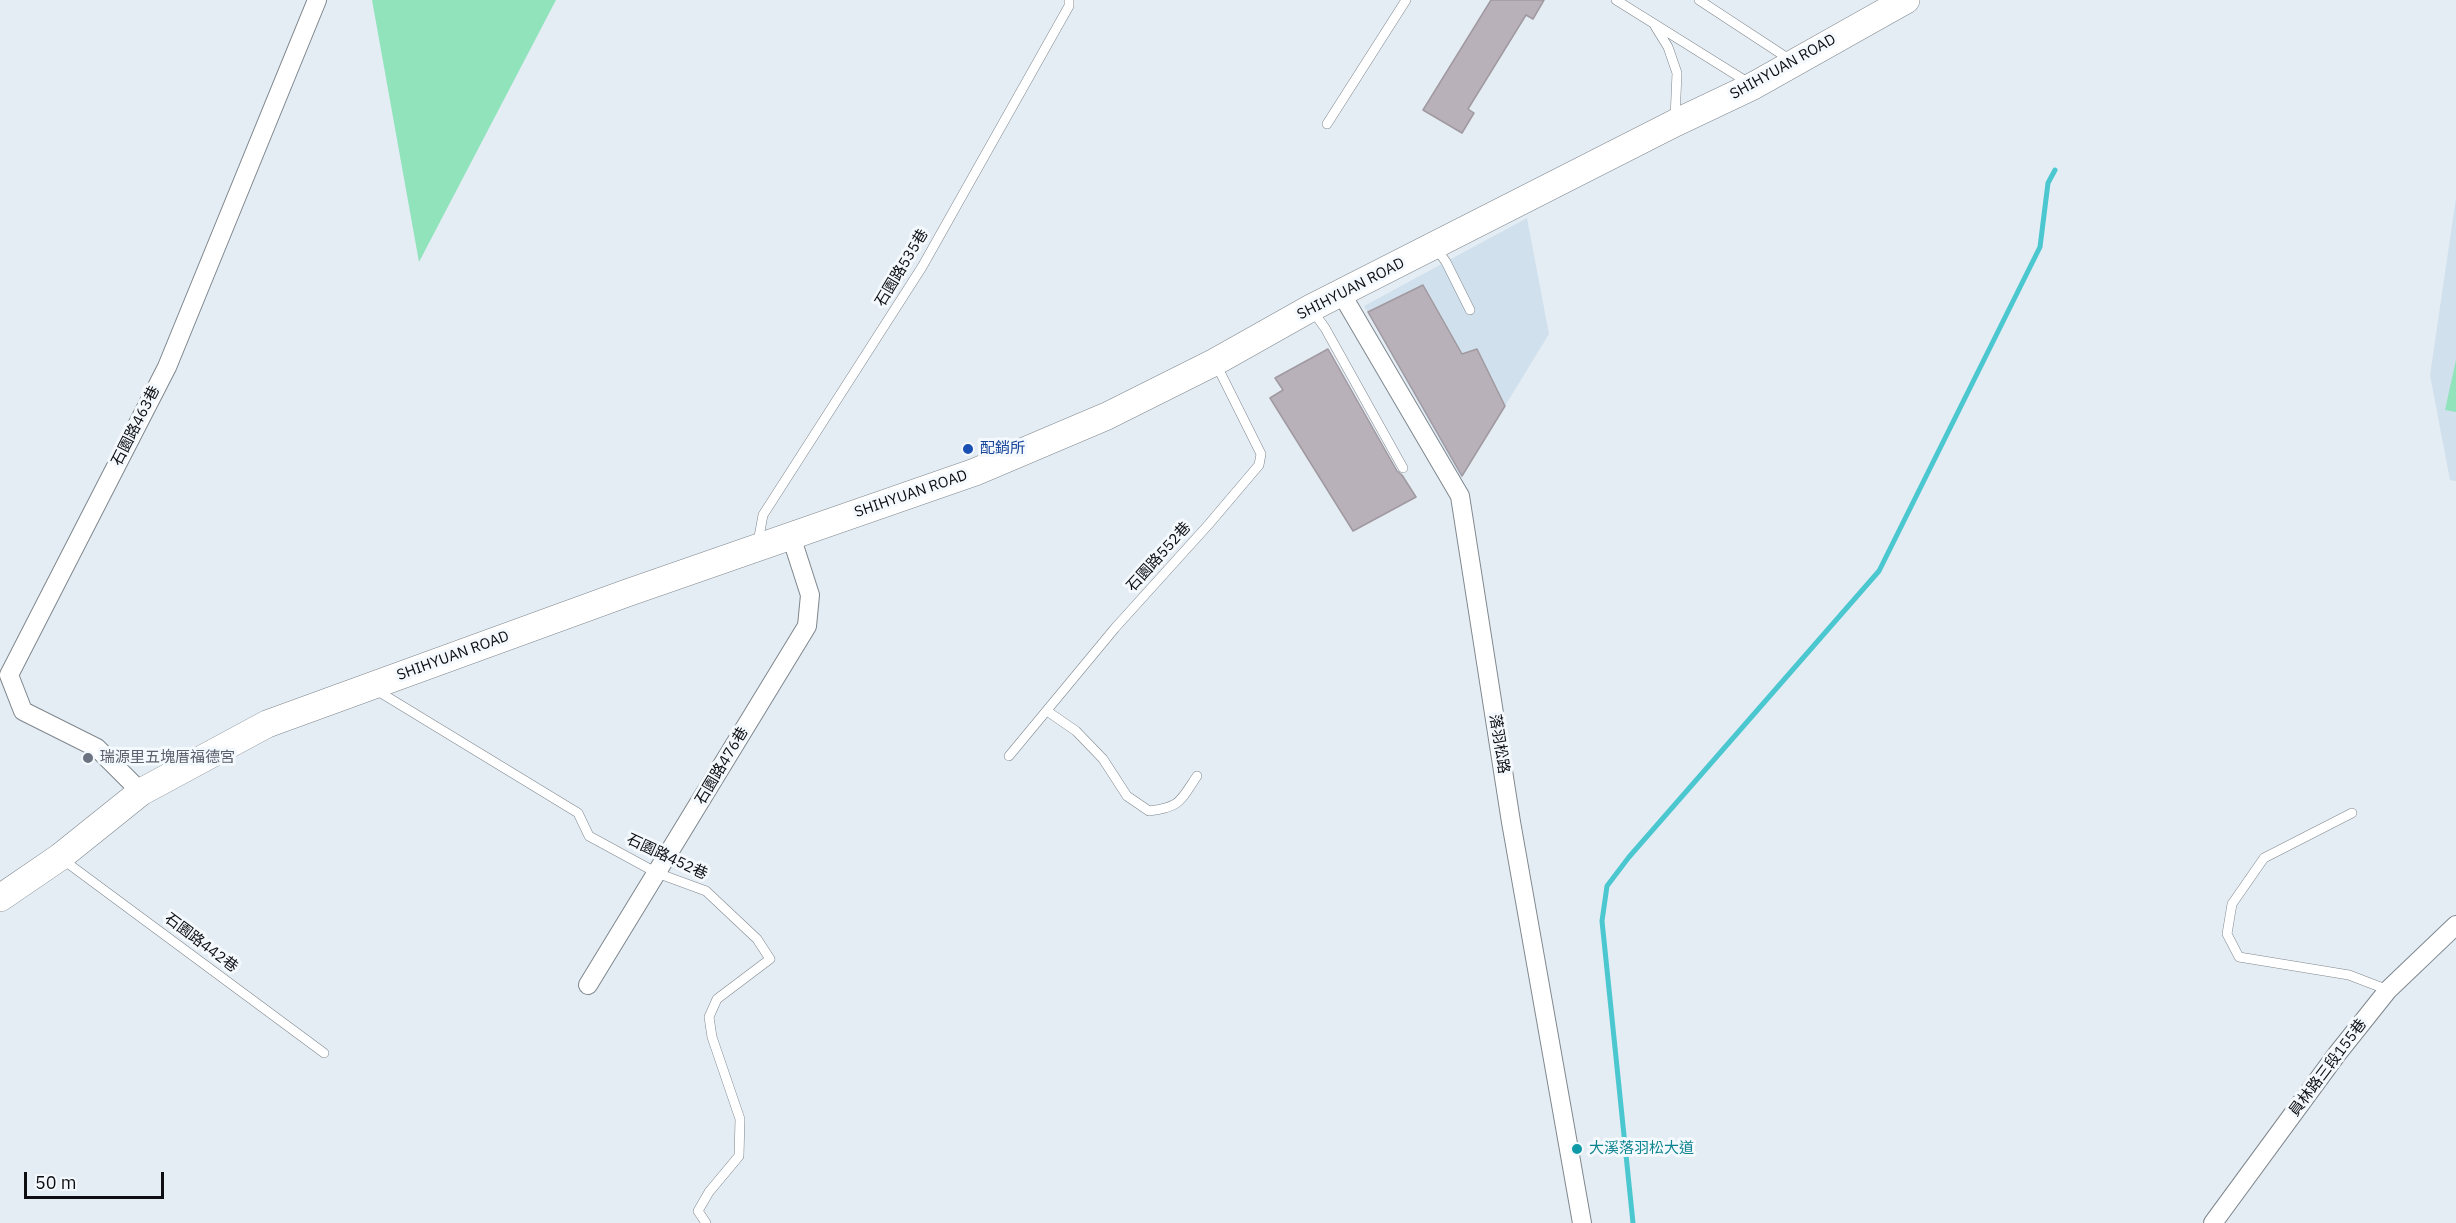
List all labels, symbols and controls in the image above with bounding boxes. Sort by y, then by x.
street label: SHIHYUAN ROAD [1727,31,1839,103]
street label: 石園路535巷 [872,226,932,310]
street label: SHIHYUAN ROAD [1294,254,1408,324]
street label: 石園路463巷 [108,383,164,469]
place label: 配銷所 [980,440,1025,458]
marker: 配銷所 [961,442,975,456]
street label: SHIHYUAN ROAD [852,466,970,522]
street label: 石園路552巷 [1123,519,1195,595]
street label: SHIHYUAN ROAD [394,627,512,685]
street label: 落羽松路 [1485,713,1513,775]
street label: 石園路476巷 [692,724,752,808]
place label: 瑞源里五塊厝福德宮 [100,749,235,767]
marker: 瑞源里五塊厝福德宮 [81,751,95,765]
street label: 石園路452巷 [624,830,710,884]
street label: 石園路442巷 [161,910,241,976]
street label: 員林路三段155巷 [2286,1016,2370,1120]
place label: 大溪落羽松大道 [1589,1140,1694,1158]
marker: 大溪落羽松大道 [1570,1142,1584,1156]
scale bar [27,1160,166,1198]
text: 50 m [35,1171,77,1194]

